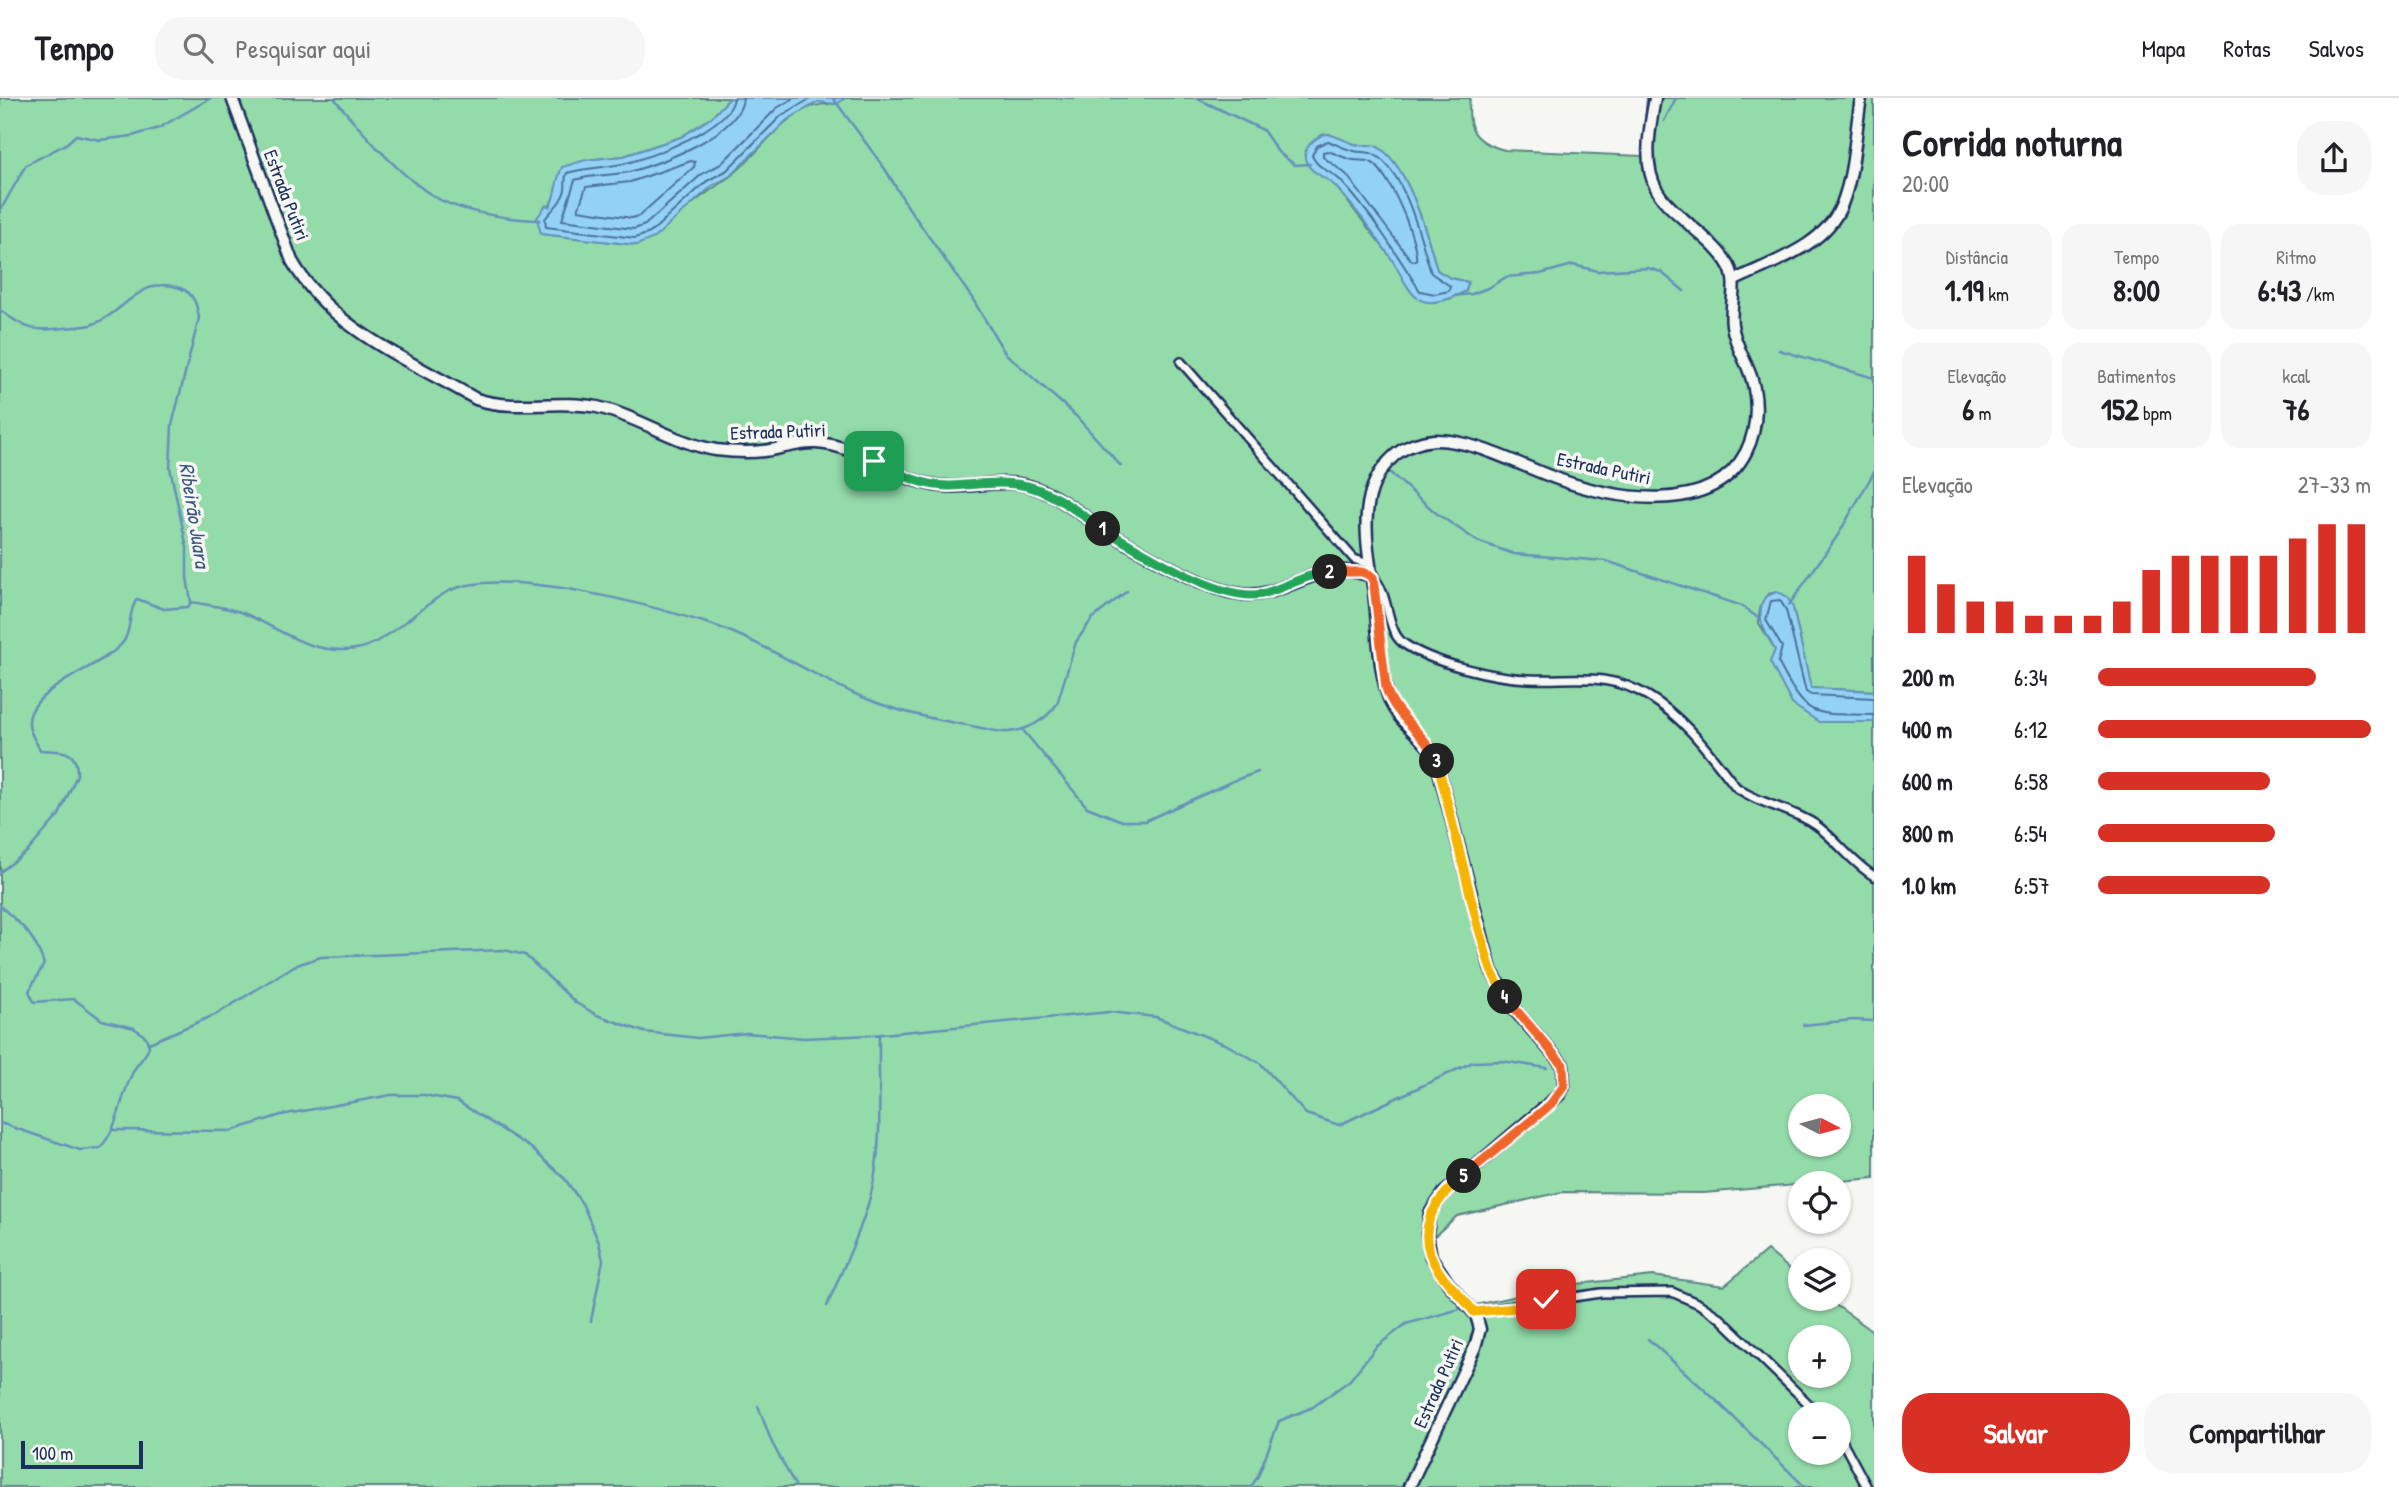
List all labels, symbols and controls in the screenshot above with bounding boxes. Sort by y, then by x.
search box [155,17,645,80]
text: Tempo [35,26,113,70]
icon: search [179,29,217,67]
text: Pesquisar aqui [235,31,371,66]
text: Mapa [2142,32,2185,64]
text: Rotas [2223,32,2271,64]
text: Salvos [2309,32,2364,64]
text: Corrida noturna [1902,116,2122,168]
button: share [2297,121,2371,195]
street label: Estrada Putiri [258,146,316,244]
text: 20:00 [1902,168,1949,199]
text: Distância [1946,244,2008,270]
text: Tempo [2114,244,2159,270]
text: Ritmo [2276,244,2316,270]
text: 1.19 [1945,270,1984,310]
text: 8:00 [2113,270,2160,310]
text: 6:43 [2258,270,2301,310]
text: km [1984,281,2009,307]
text: /km [2301,281,2335,307]
text: Elevação [1948,363,2006,389]
text: Batimentos [2097,363,2176,389]
text: kcal [2282,363,2310,389]
text: 6 [1962,389,1974,429]
text: 152 [2101,389,2139,429]
text: 76 [2283,389,2310,429]
text: m [1974,400,1991,426]
text: bpm [2139,400,2172,426]
street label: Estrada Putiri [730,416,826,446]
pin [844,431,904,491]
icon: arrive [855,442,893,480]
street label: Estrada Putiri [1555,445,1653,491]
water label: Ribeirão Juara [172,460,218,572]
text: Elevação [1902,469,1973,500]
text: 27–33 m [2298,469,2371,500]
pin: 1 [1086,512,1120,546]
text: 1 [1099,515,1106,541]
pin: 2 [1312,554,1348,589]
text: 2 [1325,558,1334,584]
text: 200 m [1902,662,1954,693]
text: 6:34 [2014,662,2047,693]
text: 400 m [1902,714,1952,745]
text: 6:12 [2014,714,2048,745]
pin: 3 [1420,744,1454,778]
text: 3 [1432,747,1441,773]
text: 600 m [1902,766,1953,797]
text: 6:58 [2014,766,2048,797]
text: 800 m [1902,818,1954,849]
text: 6:54 [2014,818,2047,849]
text: 1.0 km [1902,870,1956,901]
text: 6:57 [2014,870,2050,901]
pin: 4 [1488,979,1522,1014]
text: 4 [1501,983,1508,1009]
north arrow [1788,1094,1852,1157]
map controls [1788,1094,1851,1465]
pin: 5 [1446,1158,1482,1194]
text: 5 [1459,1162,1468,1188]
button: locate [1788,1171,1851,1234]
button: layers [1788,1248,1851,1311]
pin [1516,1269,1576,1329]
icon: check [1527,1280,1565,1318]
button: + [1788,1325,1851,1388]
street label: Estrada Putiri [1407,1334,1469,1432]
button: Salvar [1902,1393,2130,1473]
button: Compartilhar [2144,1393,2371,1473]
button: − [1788,1402,1851,1465]
scale bar [21,1438,144,1470]
text: 100 m [32,1440,73,1466]

